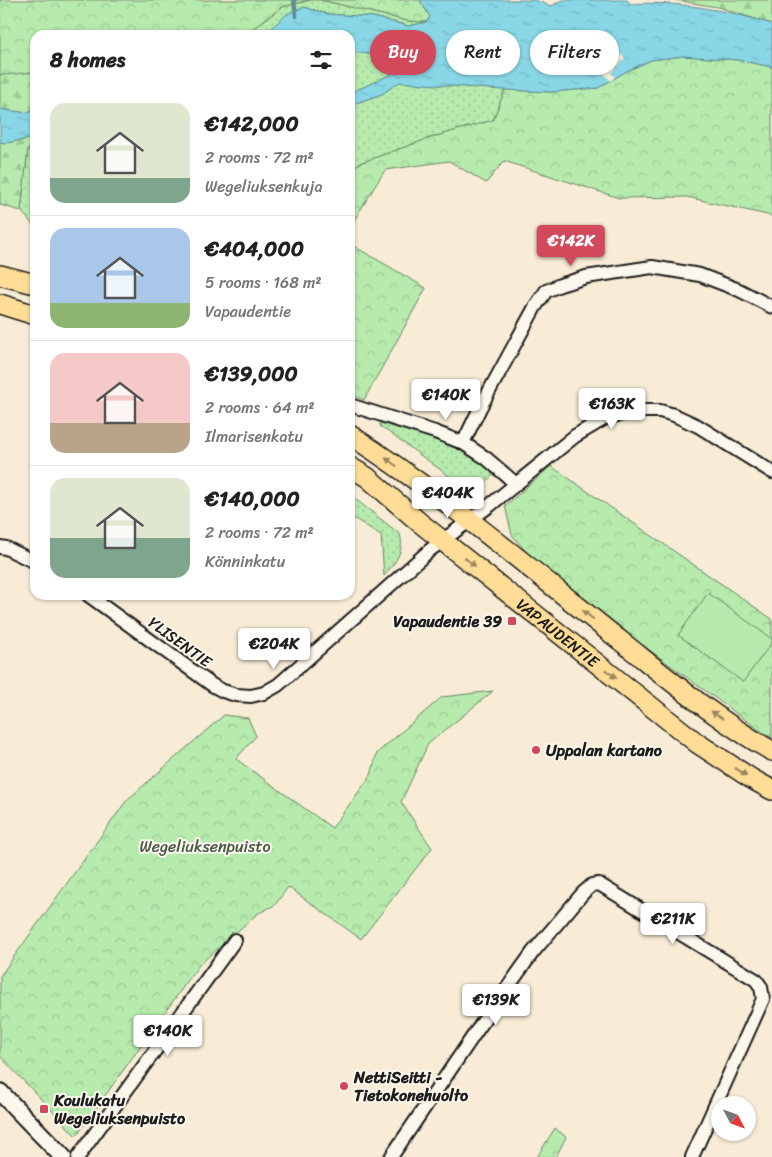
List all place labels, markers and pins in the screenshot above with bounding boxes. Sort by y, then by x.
pin: €142K [536,224,606,267]
pin: €140K [411,378,481,421]
pin: €163K [577,388,647,430]
pin: €404K [413,476,483,519]
place label: Vapaudentie 39 [393,607,502,636]
marker: Vapaudentie 39 [506,615,518,627]
pin: €204K [239,628,309,670]
place label: Uppalan kartano [546,736,663,765]
marker: Uppalan kartano [530,744,542,756]
pin: €211K [638,902,708,945]
pin: €139K [461,984,531,1026]
pin: €140K [133,1014,203,1057]
place label: NettiSeitti - Tietokonehuolto [353,1063,469,1110]
marker: NettiSeitti - Tietokonehuolto [338,1080,350,1092]
place label: Koulukatu Wegeliuksenpuisto [53,1086,186,1133]
marker: Koulukatu Wegeliuksenpuisto [38,1103,50,1115]

